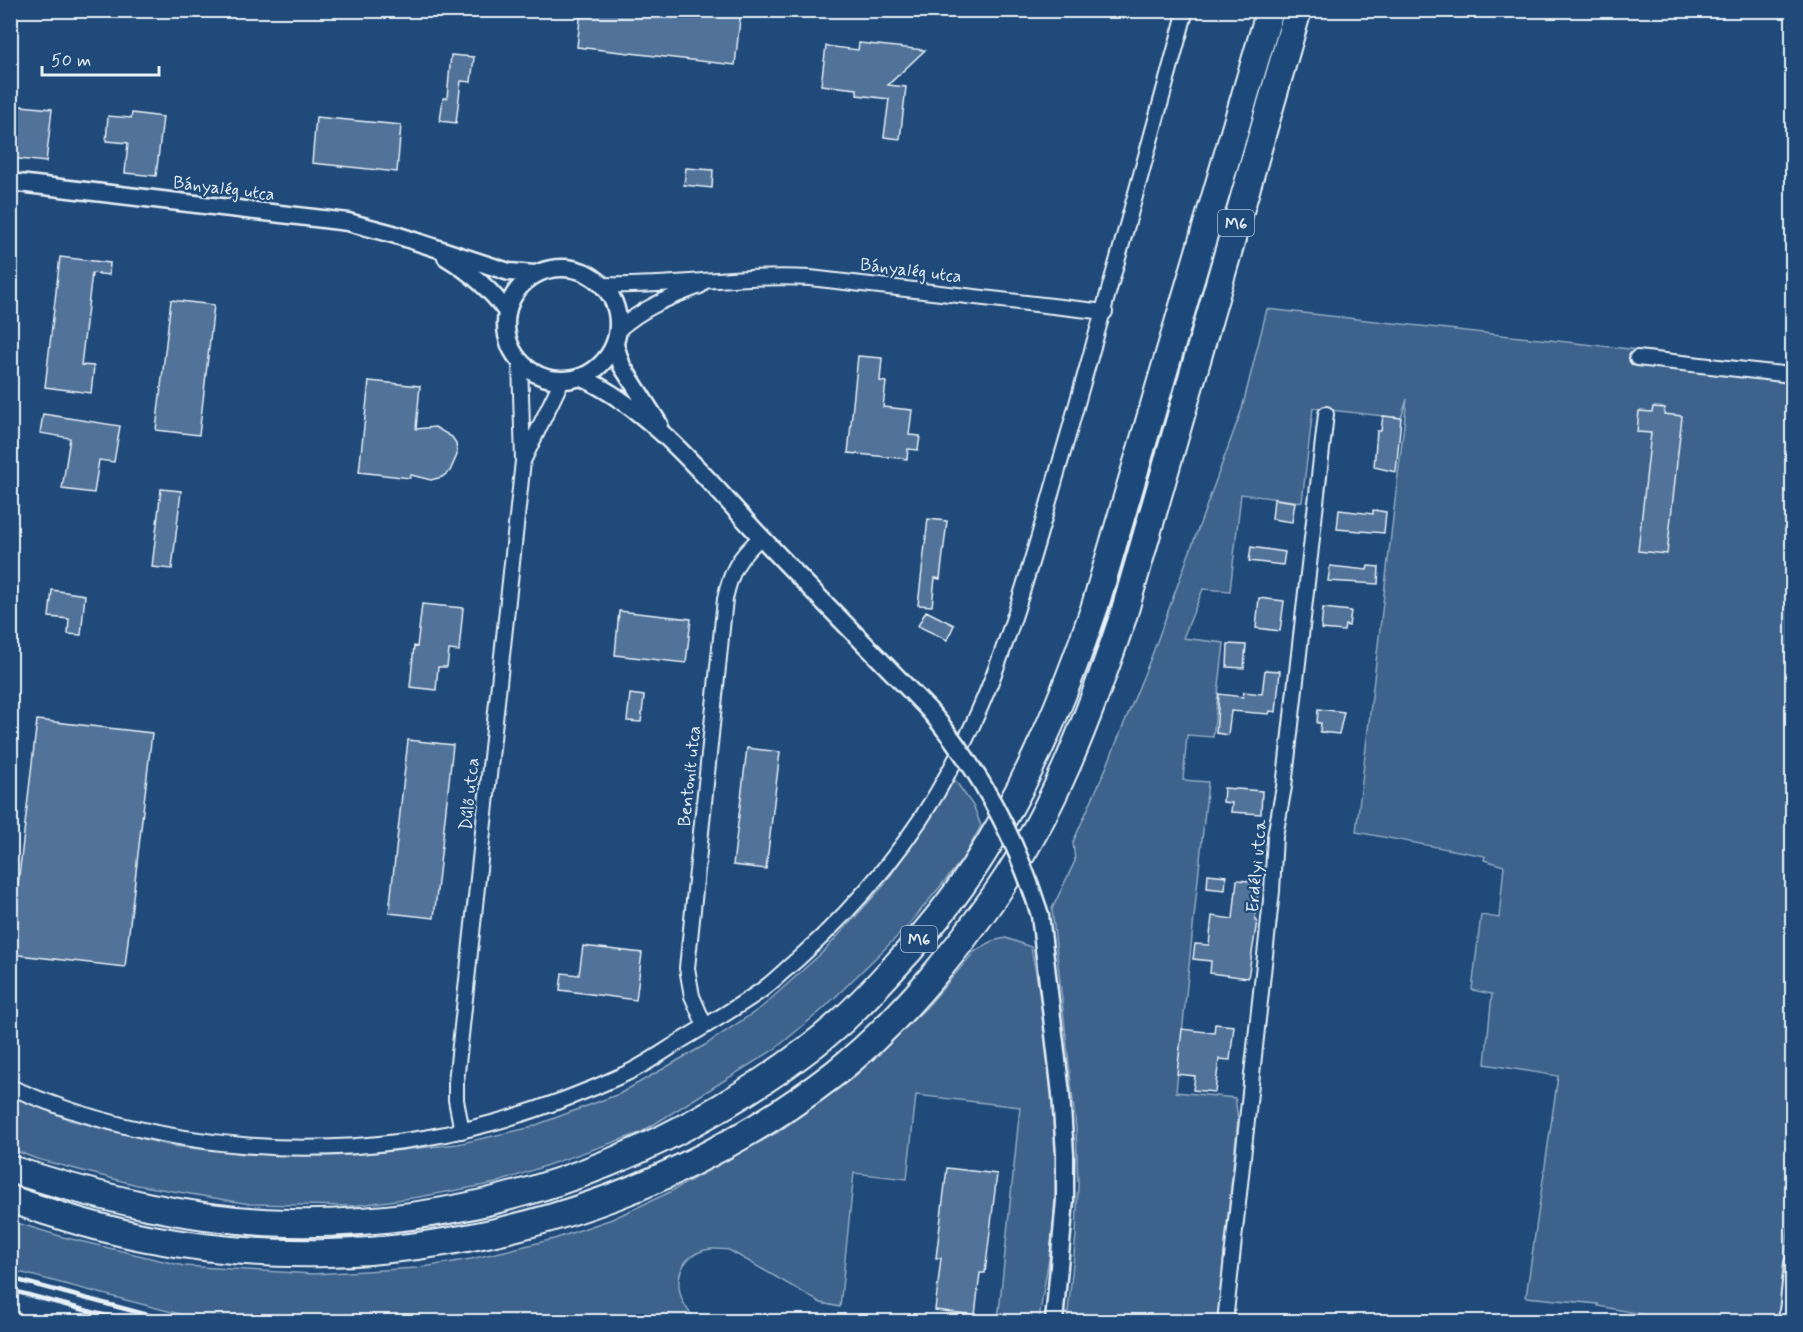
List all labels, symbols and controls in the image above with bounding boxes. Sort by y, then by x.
scale bar [42,39,159,77]
text: 50 m [51,49,91,73]
street label: Bányalég utca [172,171,276,207]
road number: M6 [1218,210,1254,236]
street label: Bányalég utca [859,253,963,289]
street label: Bentonit utca [673,724,707,828]
street label: Dűlő utca [454,756,486,832]
street label: Erdélyi utca [1241,818,1273,914]
road number: M6 [901,926,937,952]

